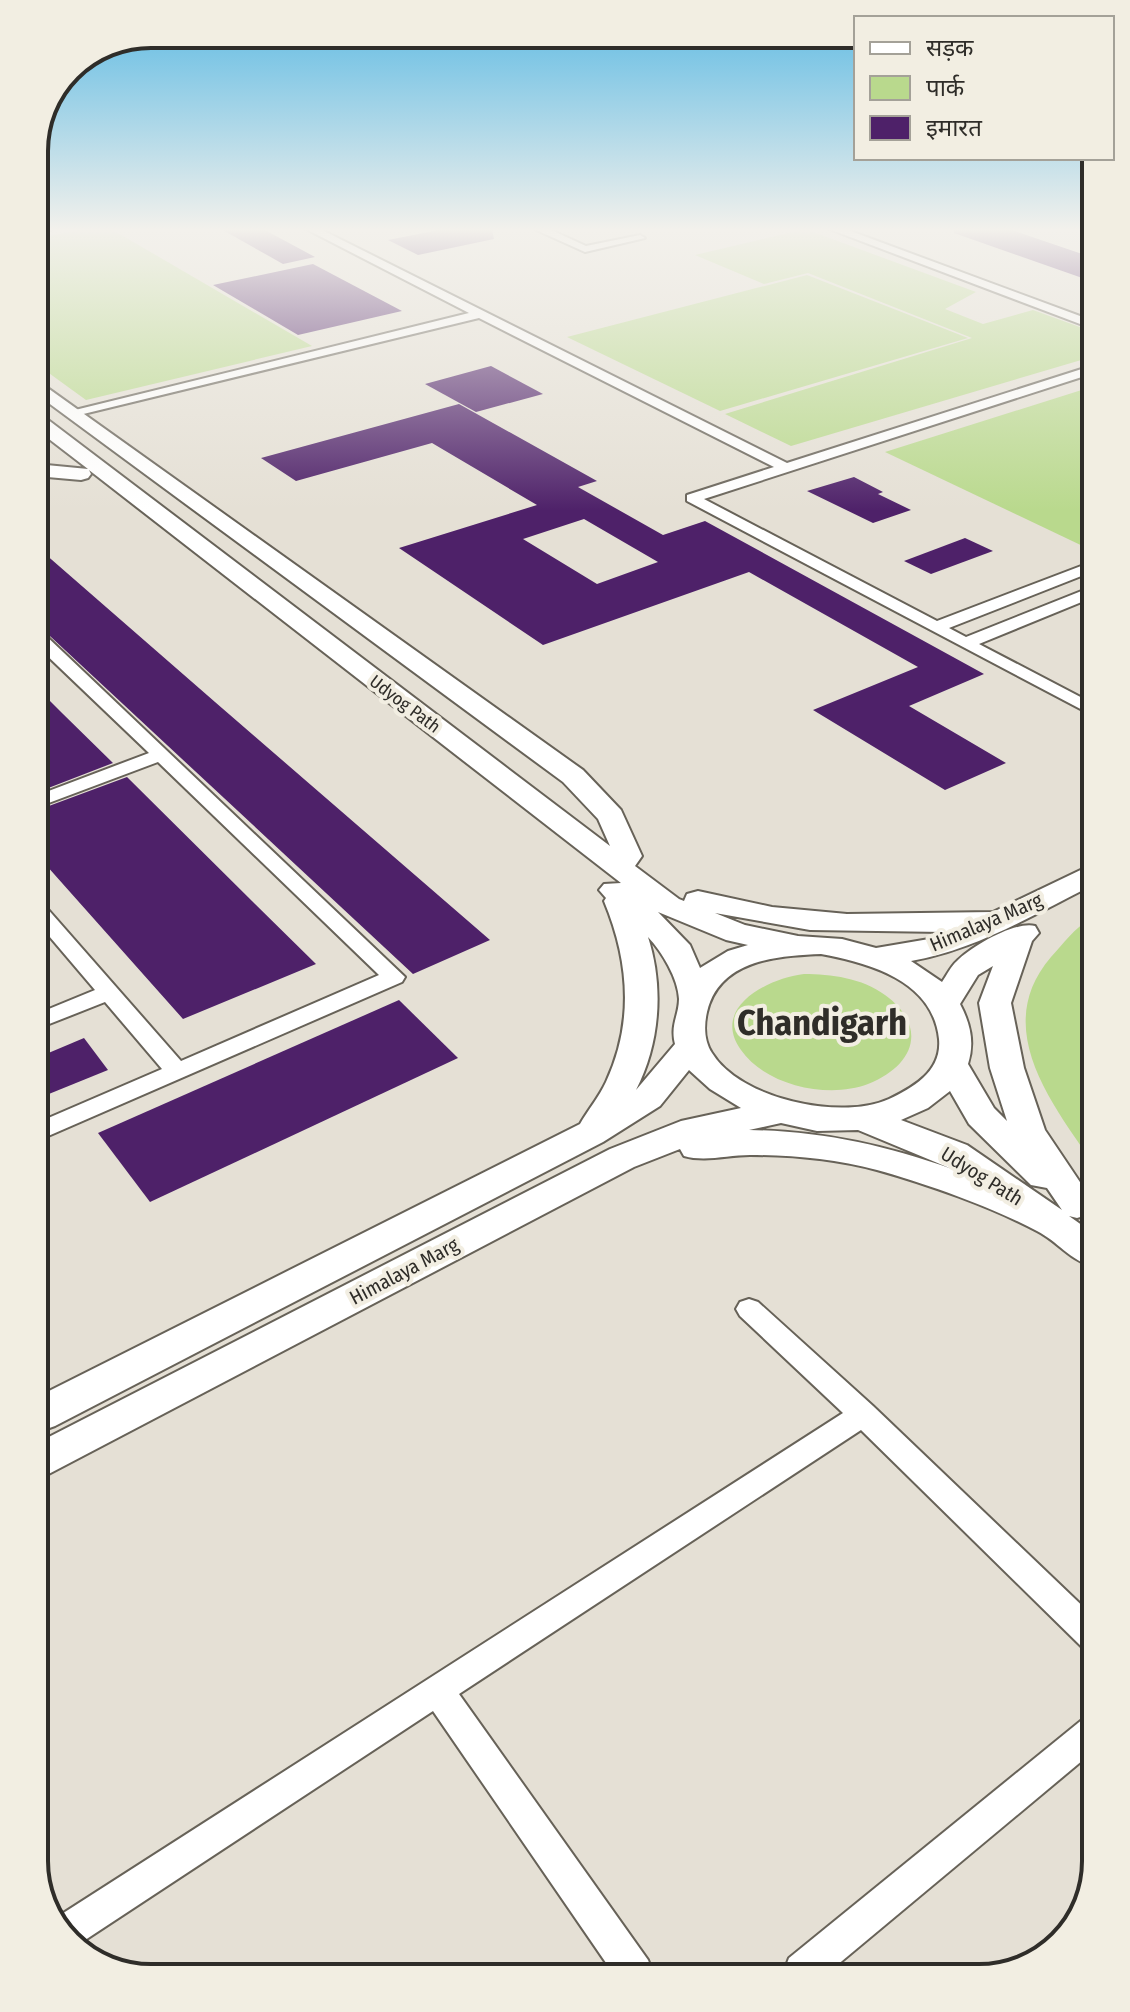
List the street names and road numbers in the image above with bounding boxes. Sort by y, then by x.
street label: Udyog Path [365,670,445,738]
street label: Himalaya Marg [926,887,1047,957]
street label: Udyog Path [937,1141,1027,1211]
street label: Himalaya Marg [345,1232,463,1310]

